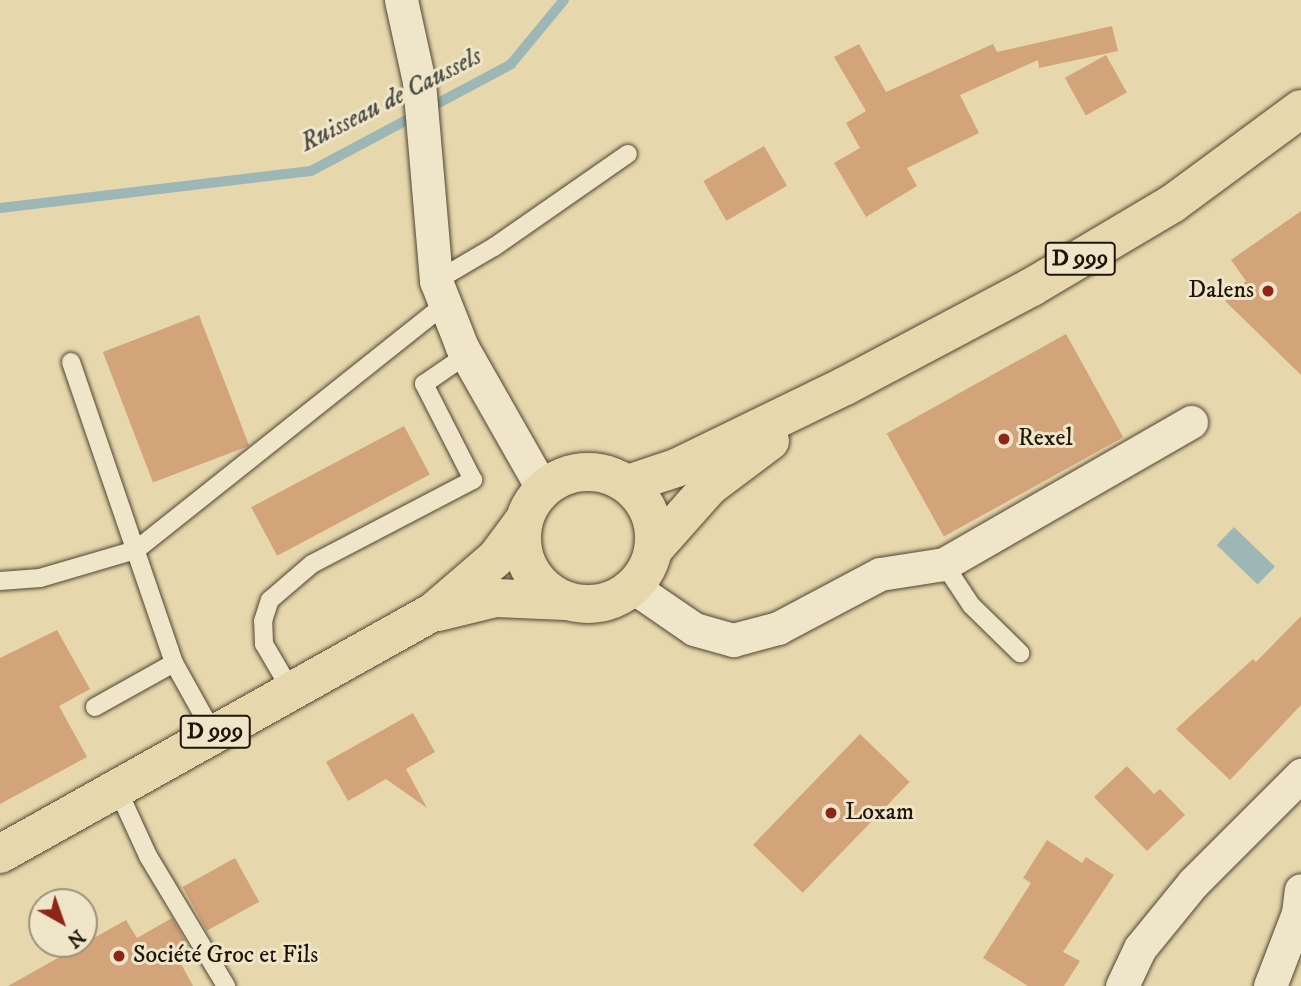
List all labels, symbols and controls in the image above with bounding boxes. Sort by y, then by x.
water label: Ruisseau de Caussels [295,41,487,159]
road number: D 999 [1043,240,1117,278]
place label: Dalens [1188,277,1254,305]
marker: Dalens [1260,283,1276,299]
place label: Rexel [1018,425,1073,453]
marker: Rexel [996,431,1012,447]
road number: D 999 [178,712,252,752]
place label: Loxam [845,799,914,827]
marker: Loxam [823,805,839,821]
north arrow [28,888,98,958]
text: N [62,924,89,952]
place label: Société Groc et Fils [133,942,318,970]
marker: Société Groc et Fils [111,948,127,964]

